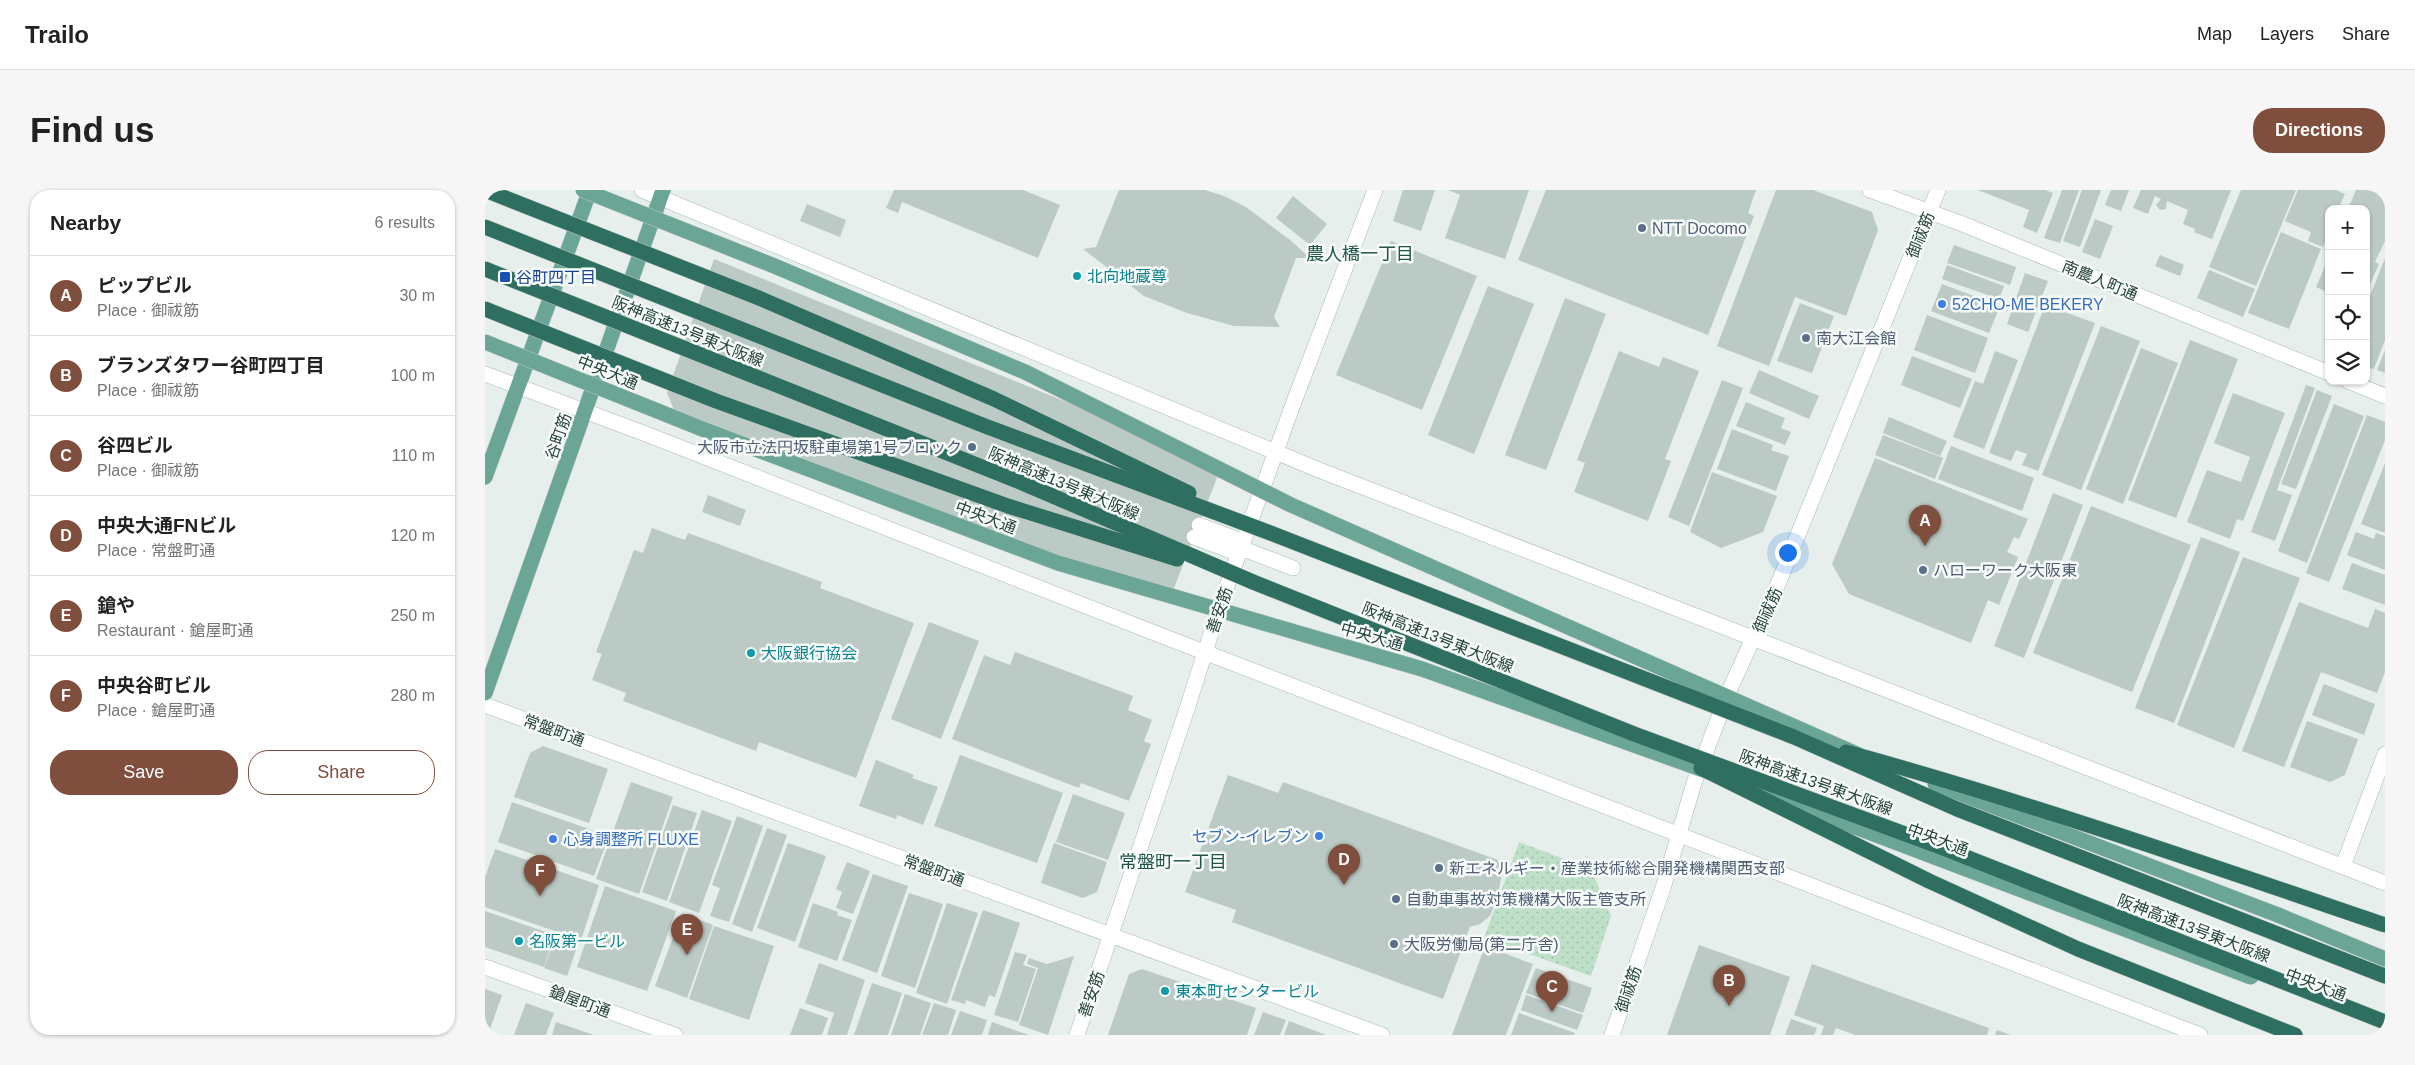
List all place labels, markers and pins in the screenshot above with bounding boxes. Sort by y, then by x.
place label: NTT Docomo [1652,220,1747,237]
marker: NTT Docomo [1636,222,1648,234]
place label: 北向地蔵尊 [1087,268,1167,285]
place label: 谷町四丁目 [516,269,596,286]
marker: 谷町四丁目 [498,270,512,284]
marker: 北向地蔵尊 [1071,270,1083,282]
place label: 52CHO-ME BEKERY [1952,296,2104,313]
marker: 52CHO-ME BEKERY [1936,298,1948,310]
place label: 南大江会館 [1816,330,1896,347]
marker: 南大江会館 [1800,332,1812,344]
place label: 大阪市立法円坂駐車場第1号ブロック [697,439,962,456]
marker: 大阪市立法円坂駐車場第1号ブロック [966,441,978,453]
pin: A [1909,505,1941,546]
place label: ハローワーク大阪東 [1933,562,2077,579]
marker: ハローワーク大阪東 [1917,564,1929,576]
place label: 大阪銀行協会 [761,645,857,662]
marker: 大阪銀行協会 [745,647,757,659]
place label: セブン-イレブン [1192,828,1309,845]
marker: セブン-イレブン [1313,830,1325,842]
place label: 心身調整所 FLUXE [563,831,699,848]
marker: 心身調整所 FLUXE [547,833,559,845]
pin: D [1328,844,1360,885]
pin: F [524,855,556,896]
place label: 新エネルギー・産業技術総合開発機構関西支部 [1449,860,1785,877]
marker: 新エネルギー・産業技術総合開発機構関西支部 [1433,862,1445,874]
place label: 自動車事故対策機構大阪主管支所 [1406,891,1646,908]
marker: 自動車事故対策機構大阪主管支所 [1390,893,1402,905]
pin: E [671,914,703,955]
place label: 名阪第一ビル [529,933,625,950]
marker: 名阪第一ビル [513,935,525,947]
place label: 大阪労働局(第二庁舎) [1404,936,1559,953]
marker: 大阪労働局(第二庁舎) [1388,938,1400,950]
pin: B [1713,965,1745,1006]
pin: C [1536,971,1568,1012]
place label: 東本町センタービル [1175,983,1319,1000]
marker: 東本町センタービル [1159,985,1171,997]

